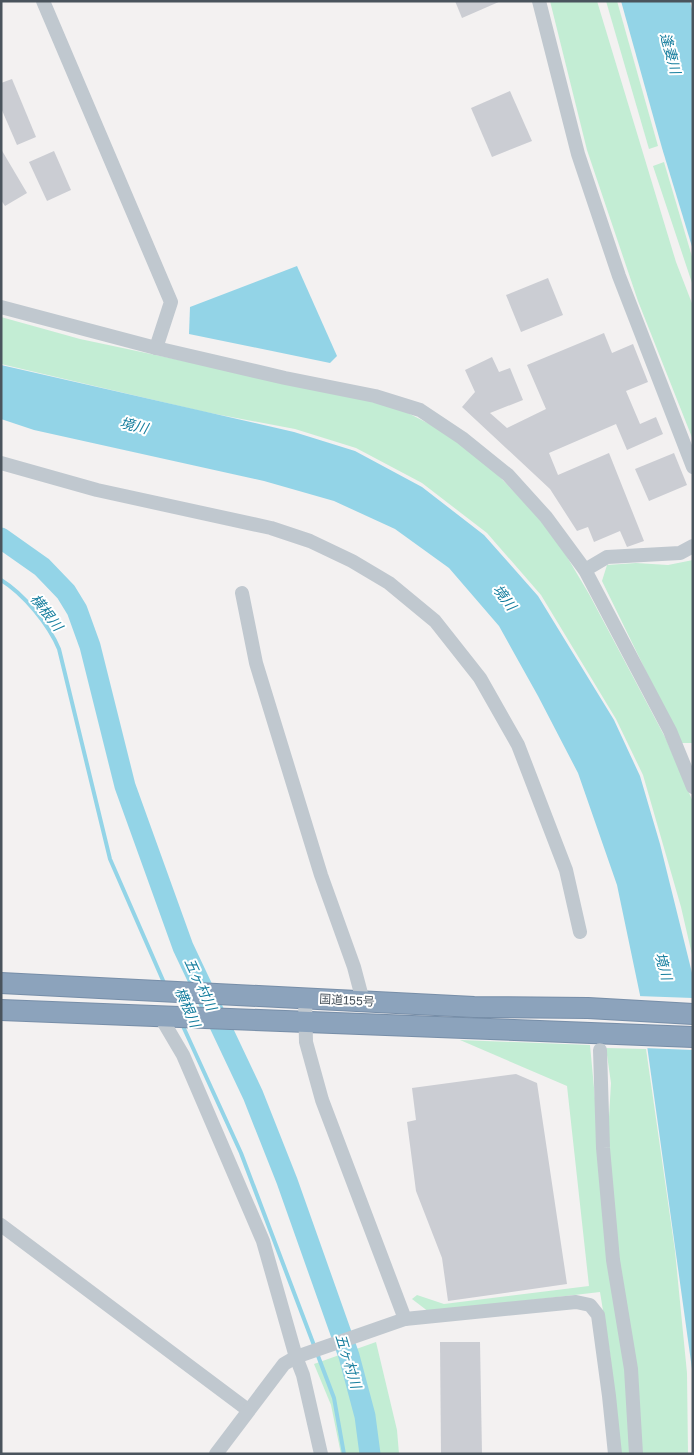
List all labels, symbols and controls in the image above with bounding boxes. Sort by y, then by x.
water label: 逢妻川 [657,31,685,77]
water label: 境川 [118,413,152,437]
water label: 境川 [490,581,521,615]
water label: 横根川 [27,590,68,635]
water label: 境川 [652,950,676,984]
water label: 五ヶ村川 [181,955,221,1015]
water label: 横根川 [172,984,205,1031]
street label: 国道155号 [319,991,375,1009]
water label: 五ヶ村川 [333,1332,366,1392]

